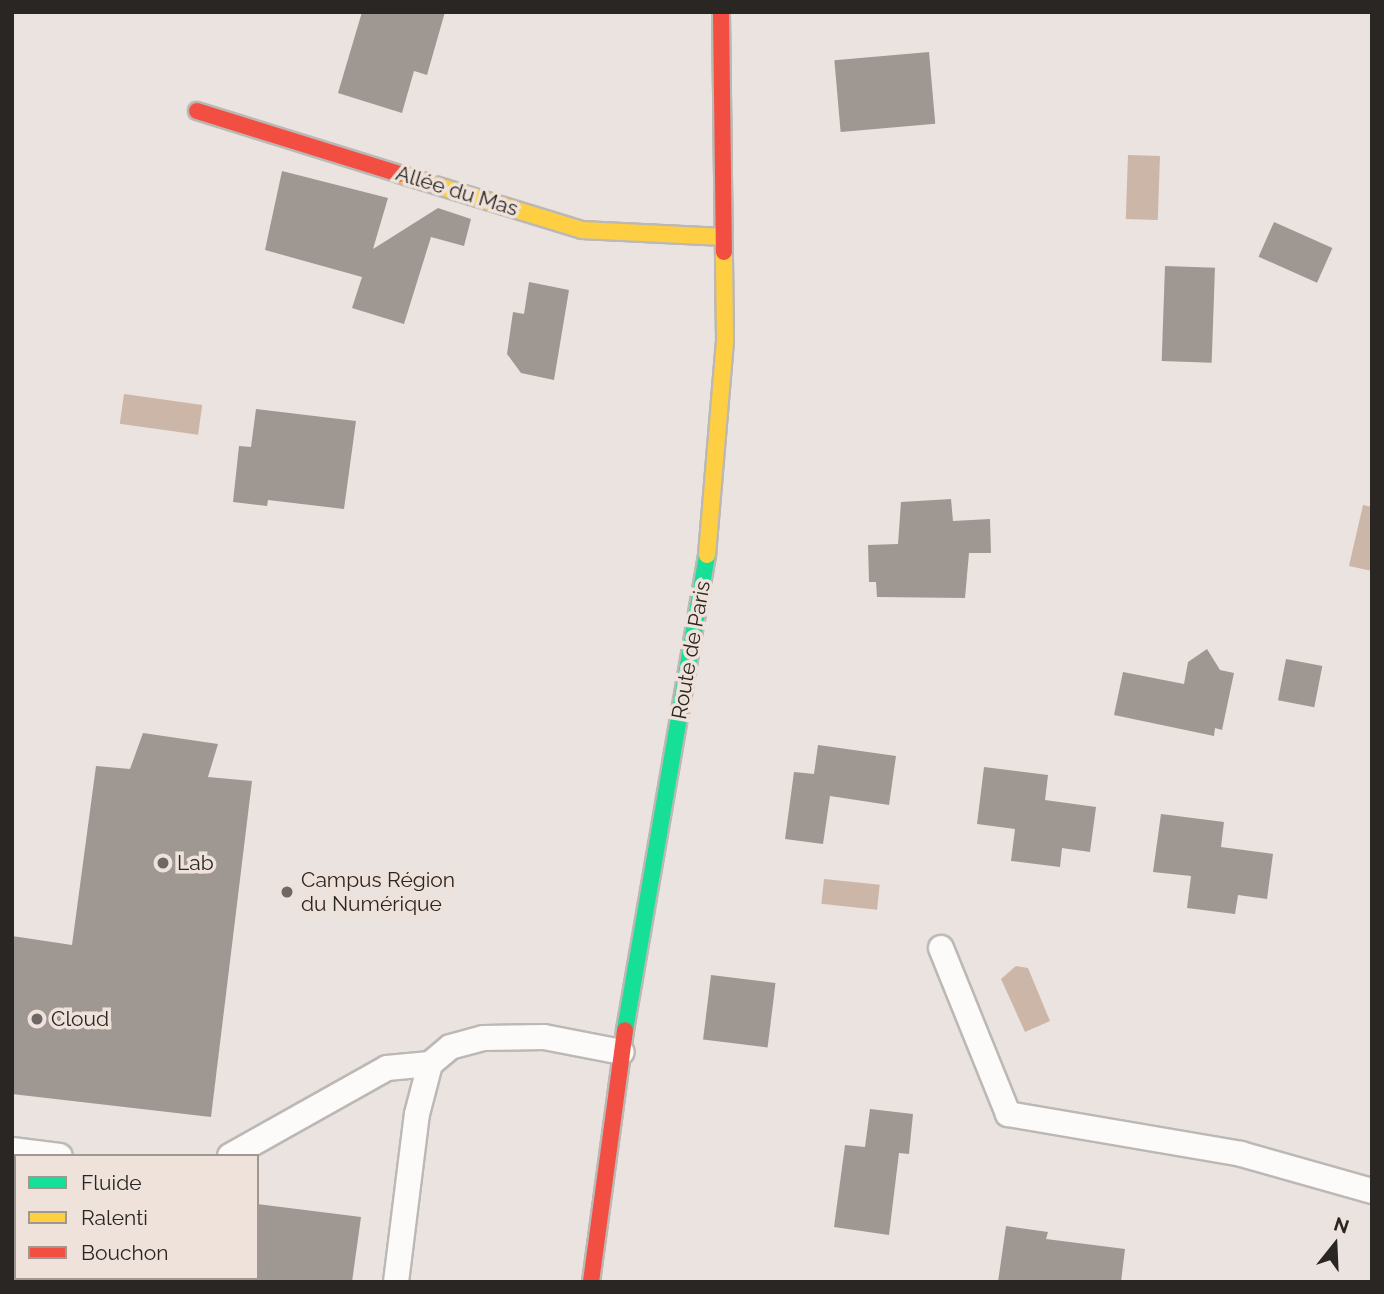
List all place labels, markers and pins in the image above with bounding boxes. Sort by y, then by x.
place label: Lab [177,850,214,876]
marker: Lab [155,855,171,871]
place label: Campus Région du Numérique [301,867,455,917]
marker: Campus Région du Numérique [279,884,295,900]
place label: Cloud [51,1006,109,1032]
marker: Cloud [29,1011,45,1027]

